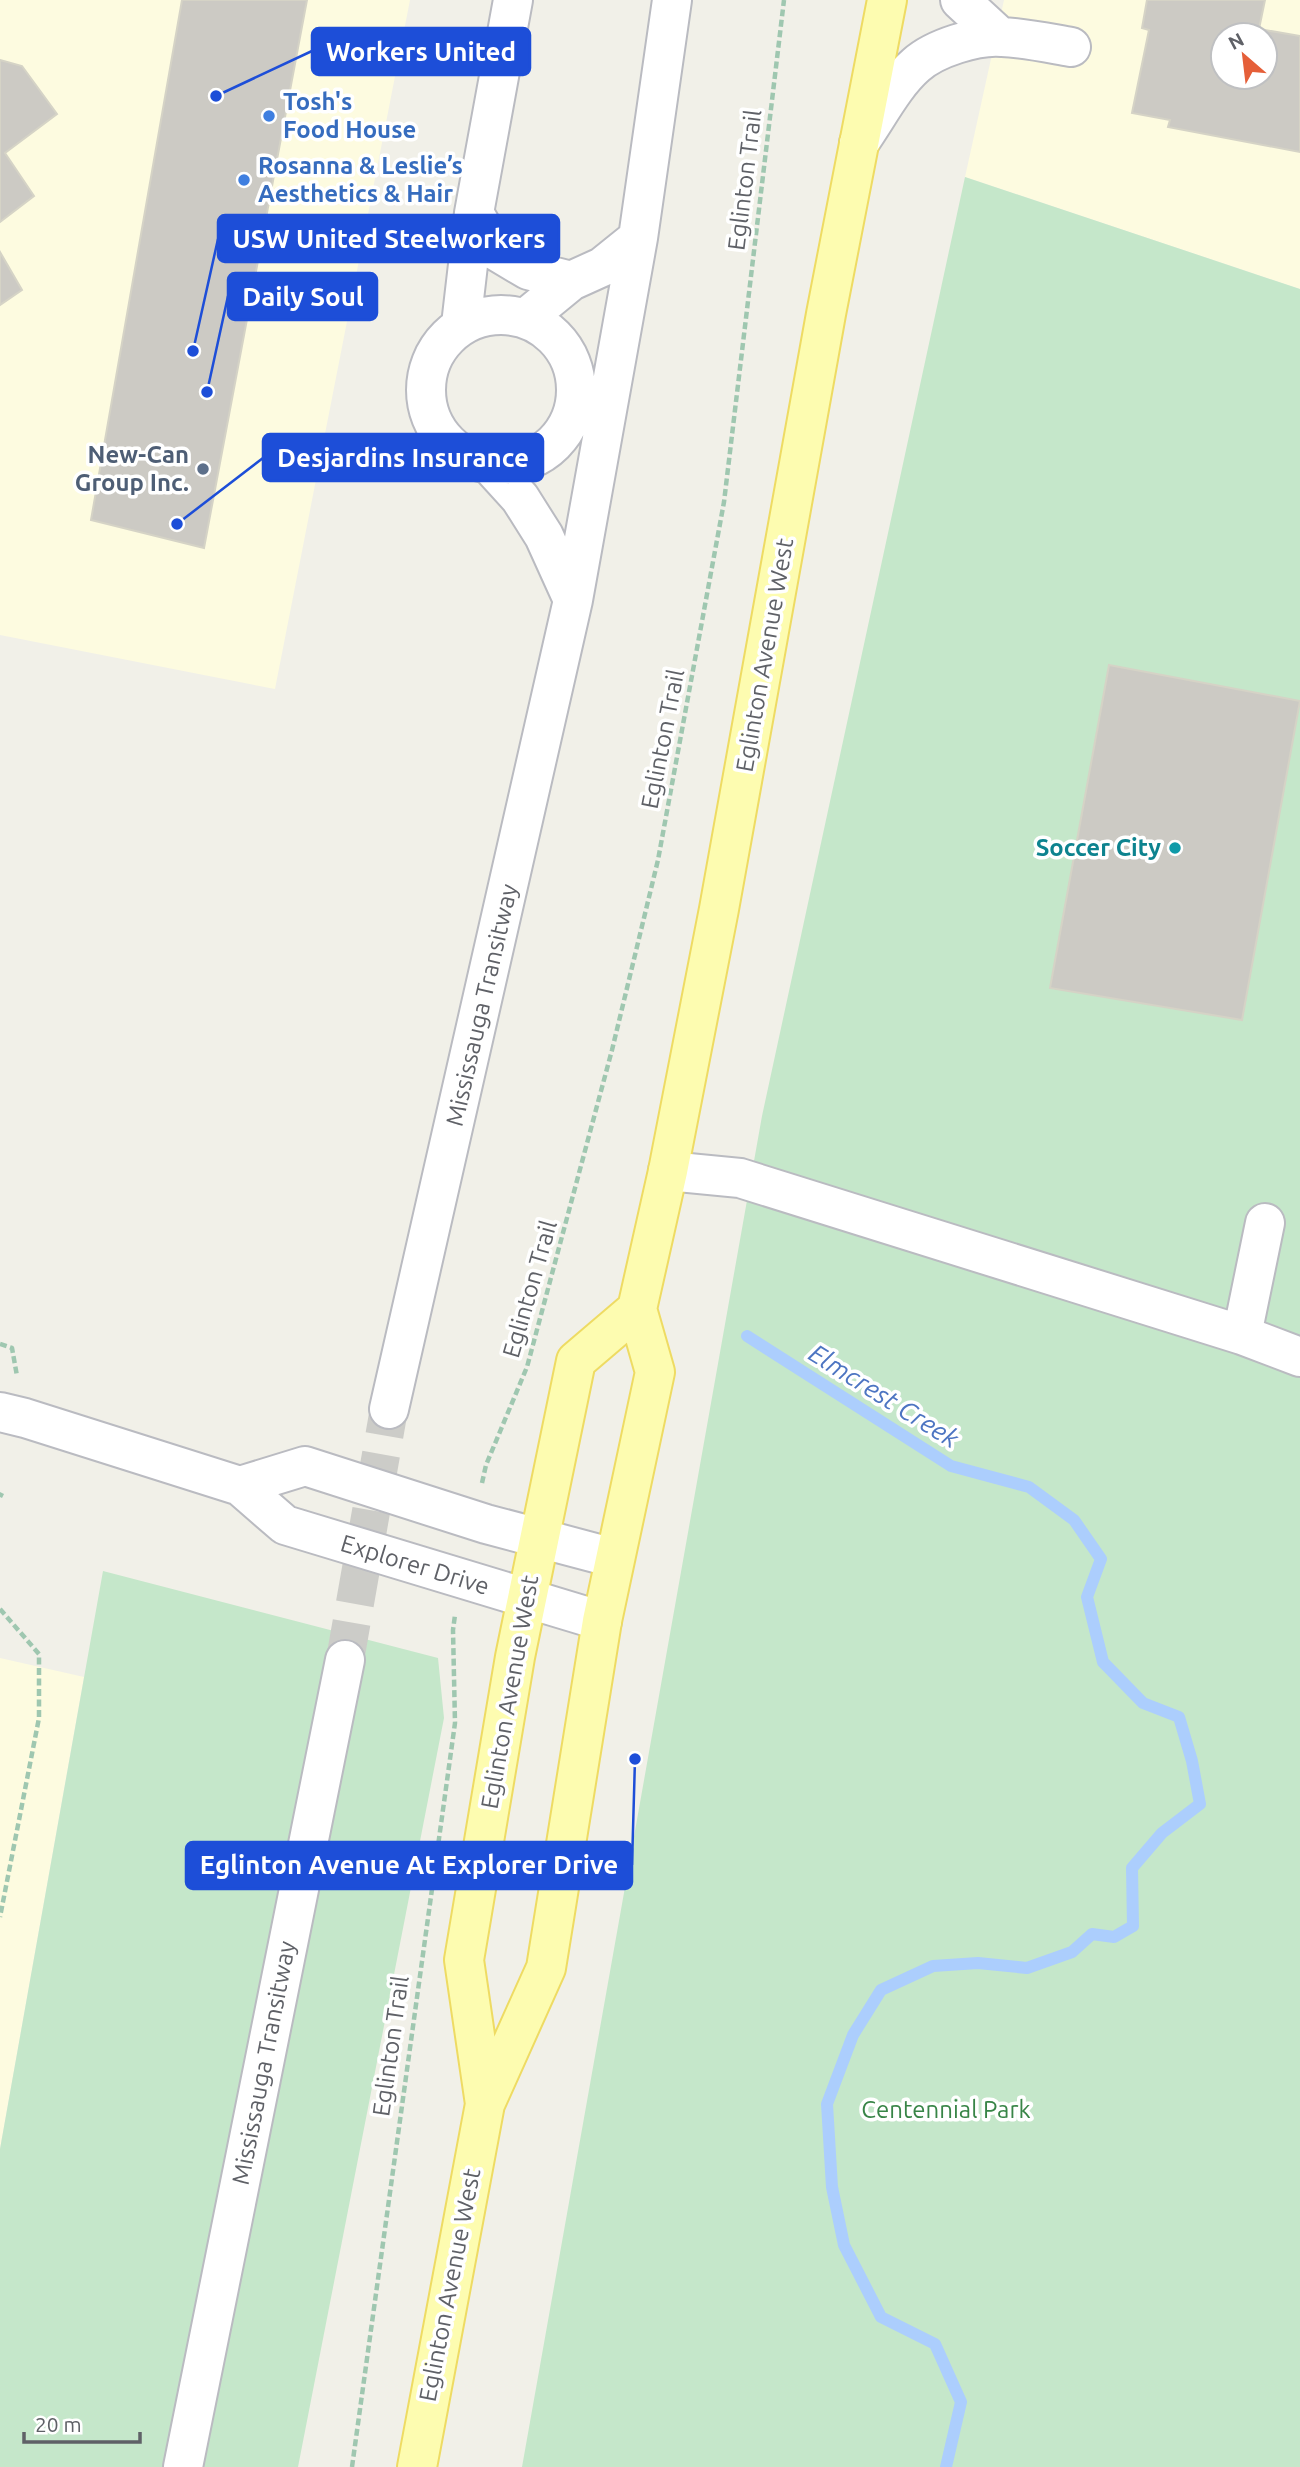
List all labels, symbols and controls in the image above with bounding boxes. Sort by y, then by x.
north arrow [1209,21,1279,91]
callout: Workers United [312,28,530,75]
text: N [1225,28,1247,54]
text: Workers United [326,37,516,66]
place label: Tosh's Food House [283,88,416,143]
marker: Tosh's Food House [261,108,277,124]
street label: Eglinton Trail [722,108,767,252]
place label: Rosanna & Leslie’s Aesthetics & Hair [258,152,463,207]
marker: Rosanna & Leslie’s Aesthetics & Hair [236,172,252,188]
callout: USW United Steelworkers [218,215,559,262]
text: USW United Steelworkers [233,224,545,253]
callout: Daily Soul [228,273,377,320]
text: Daily Soul [242,282,364,311]
callout: Desjardins Insurance [263,434,543,481]
place label: New-Can Group Inc. [75,441,189,496]
text: Desjardins Insurance [277,443,529,472]
marker: New-Can Group Inc. [195,461,211,477]
street label: Eglinton Avenue West [731,535,798,774]
street label: Eglinton Trail [636,667,689,811]
place label: Soccer City [1036,834,1161,861]
marker: Soccer City [1167,840,1183,856]
street label: Mississauga Transitway [441,881,523,1129]
street label: Eglinton Trail [497,1217,562,1361]
water label: Elmcrest Creek [804,1338,965,1454]
street label: Explorer Drive [338,1529,493,1600]
street label: Eglinton Avenue West [476,1572,543,1811]
callout: Eglinton Avenue At Explorer Drive [186,1842,632,1889]
text: Eglinton Avenue At Explorer Drive [200,1850,618,1879]
street label: Mississauga Transitway [227,1938,300,2187]
street label: Eglinton Trail [367,1974,414,2118]
park label: Centennial Park [861,2096,1031,2123]
street label: Eglinton Avenue West [414,2166,485,2404]
scale bar [24,2400,140,2444]
text: 20 m [35,2412,82,2436]

